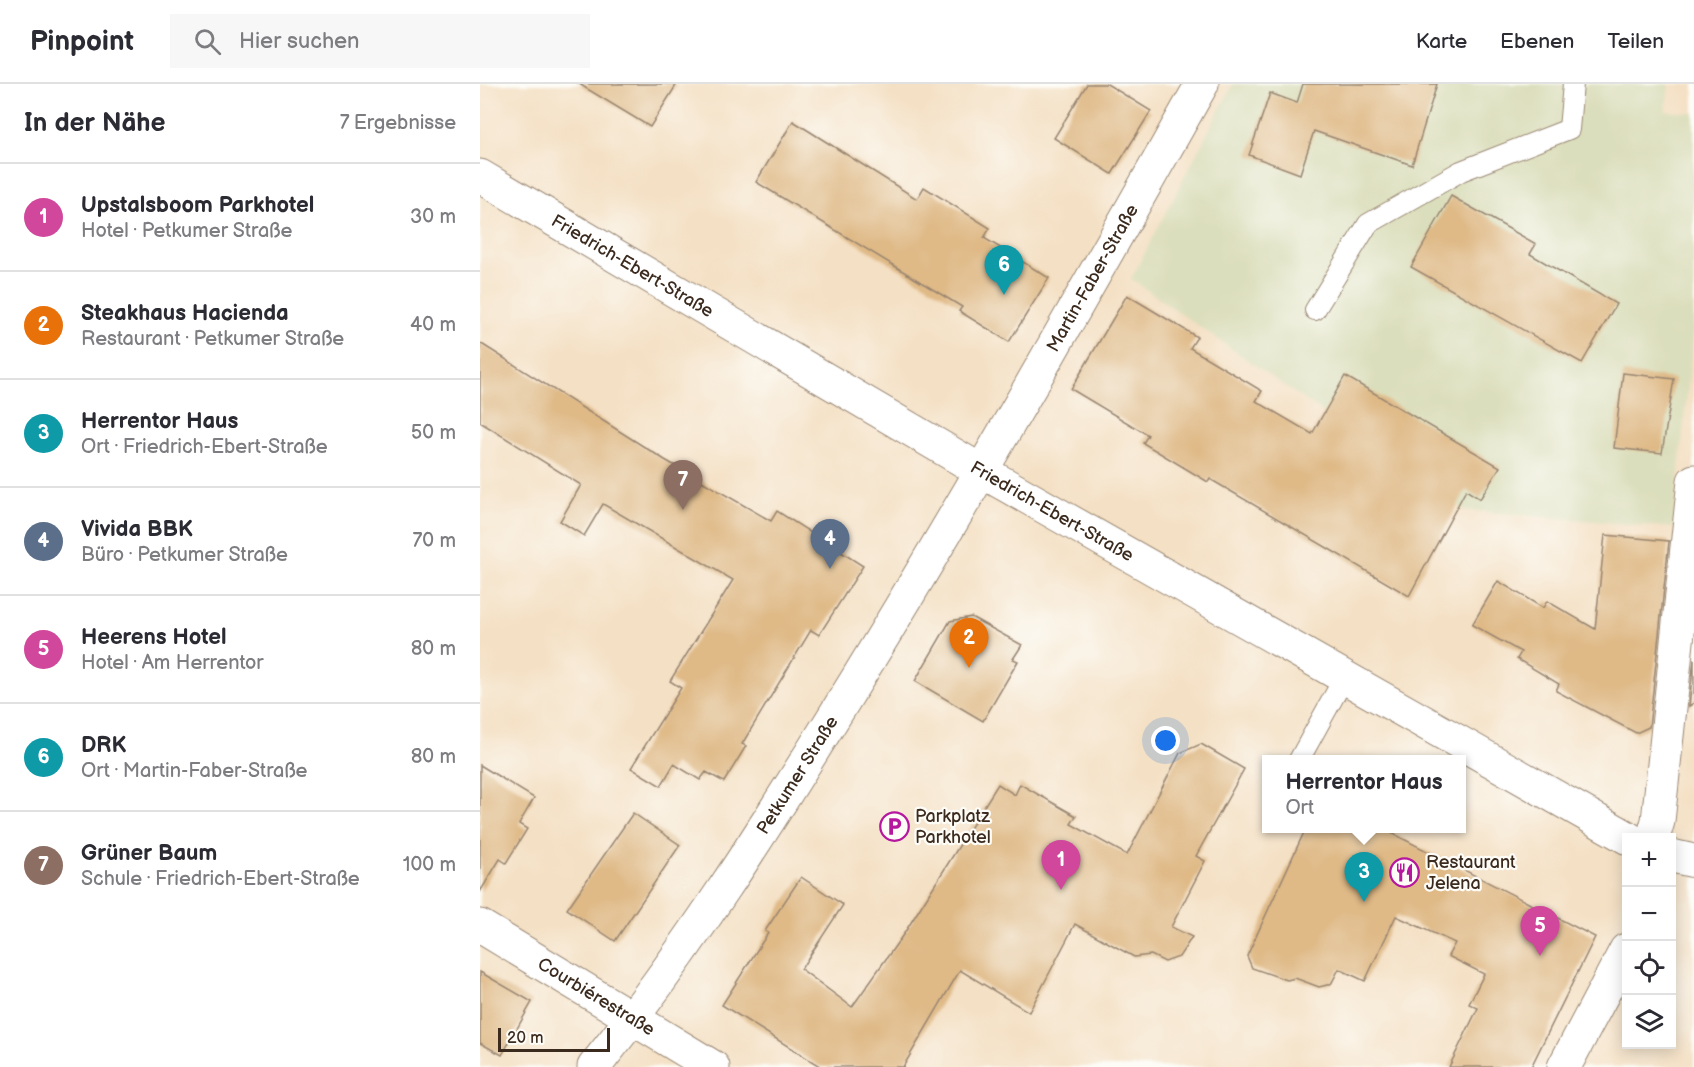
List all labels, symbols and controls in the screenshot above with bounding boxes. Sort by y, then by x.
search box [170,14,590,68]
text: Pinpoint [30,25,134,58]
icon: search [191,25,224,58]
text: Hier suchen [239,28,360,55]
text: Karte [1416,29,1467,54]
text: Ebenen [1500,29,1574,54]
text: Teilen [1607,29,1664,54]
text: In der Nähe [24,108,166,139]
text: 7 Ergebnisse [340,111,456,135]
text: Upstalsboom Parkhotel [81,192,314,219]
street label: Martin-Faber-Straße [1043,201,1143,356]
text: 1 [39,205,48,229]
text: 30 m [410,205,456,229]
street label: Friedrich-Ebert-Straße [548,210,717,322]
text: Hotel · Petkumer Straße [81,219,292,243]
pin: 6 [984,246,1024,295]
text: Steakhaus Hacienda [81,300,289,327]
text: 2 [38,313,49,337]
text: 40 m [410,313,456,337]
text: Restaurant · Petkumer Straße [81,327,344,351]
text: Herrentor Haus [81,408,238,435]
text: 3 [38,421,49,445]
text: 50 m [411,421,456,445]
text: Ort · Friedrich-Ebert-Straße [81,435,328,459]
street label: Friedrich-Ebert-Straße [966,457,1137,566]
pin: 7 [664,460,702,510]
text: Vivida BBK [81,516,193,543]
pin: 4 [810,520,850,569]
text: 4 [38,529,49,553]
text: 70 m [412,529,456,553]
text: Büro · Petkumer Straße [81,543,288,567]
pin: 2 [950,618,988,668]
text: Heerens Hotel [81,624,227,651]
text: 5 [38,637,49,661]
text: 80 m [411,637,456,661]
text: Hotel · Am Herrentor [81,651,264,675]
street label: Petkumer Straße [753,712,843,838]
your location [1151,726,1180,755]
text: DRK [81,732,126,759]
text: 6 [37,745,50,769]
text: 80 m [411,745,456,769]
popup [1262,755,1466,833]
text: Ort · Martin-Faber-Straße [81,759,307,783]
text: Herrentor Haus [1285,769,1443,796]
text: Ort [1285,796,1314,820]
place label: Parkplatz Parkhotel [915,806,991,848]
parking icon: Parkplatz Parkhotel [878,810,910,842]
map controls [1622,833,1676,1049]
button: + [1622,833,1676,887]
text: Grüner Baum [81,840,217,867]
pin: 1 [1042,840,1080,890]
pin: 3 [1344,852,1384,902]
place label: Restaurant Jelena [1426,852,1516,894]
text: 7 [38,853,49,877]
text: 100 m [403,853,456,877]
restaurant icon: Restaurant Jelena [1389,856,1421,888]
text: Schule · Friedrich-Ebert-Straße [81,867,360,891]
button: − [1622,887,1676,941]
pin: 5 [1520,906,1560,956]
button: locate [1622,941,1676,995]
street label: Courbiérestraße [534,953,659,1040]
button: layers [1622,995,1676,1049]
scale bar [498,1025,610,1052]
text: 20 m [507,1029,543,1048]

